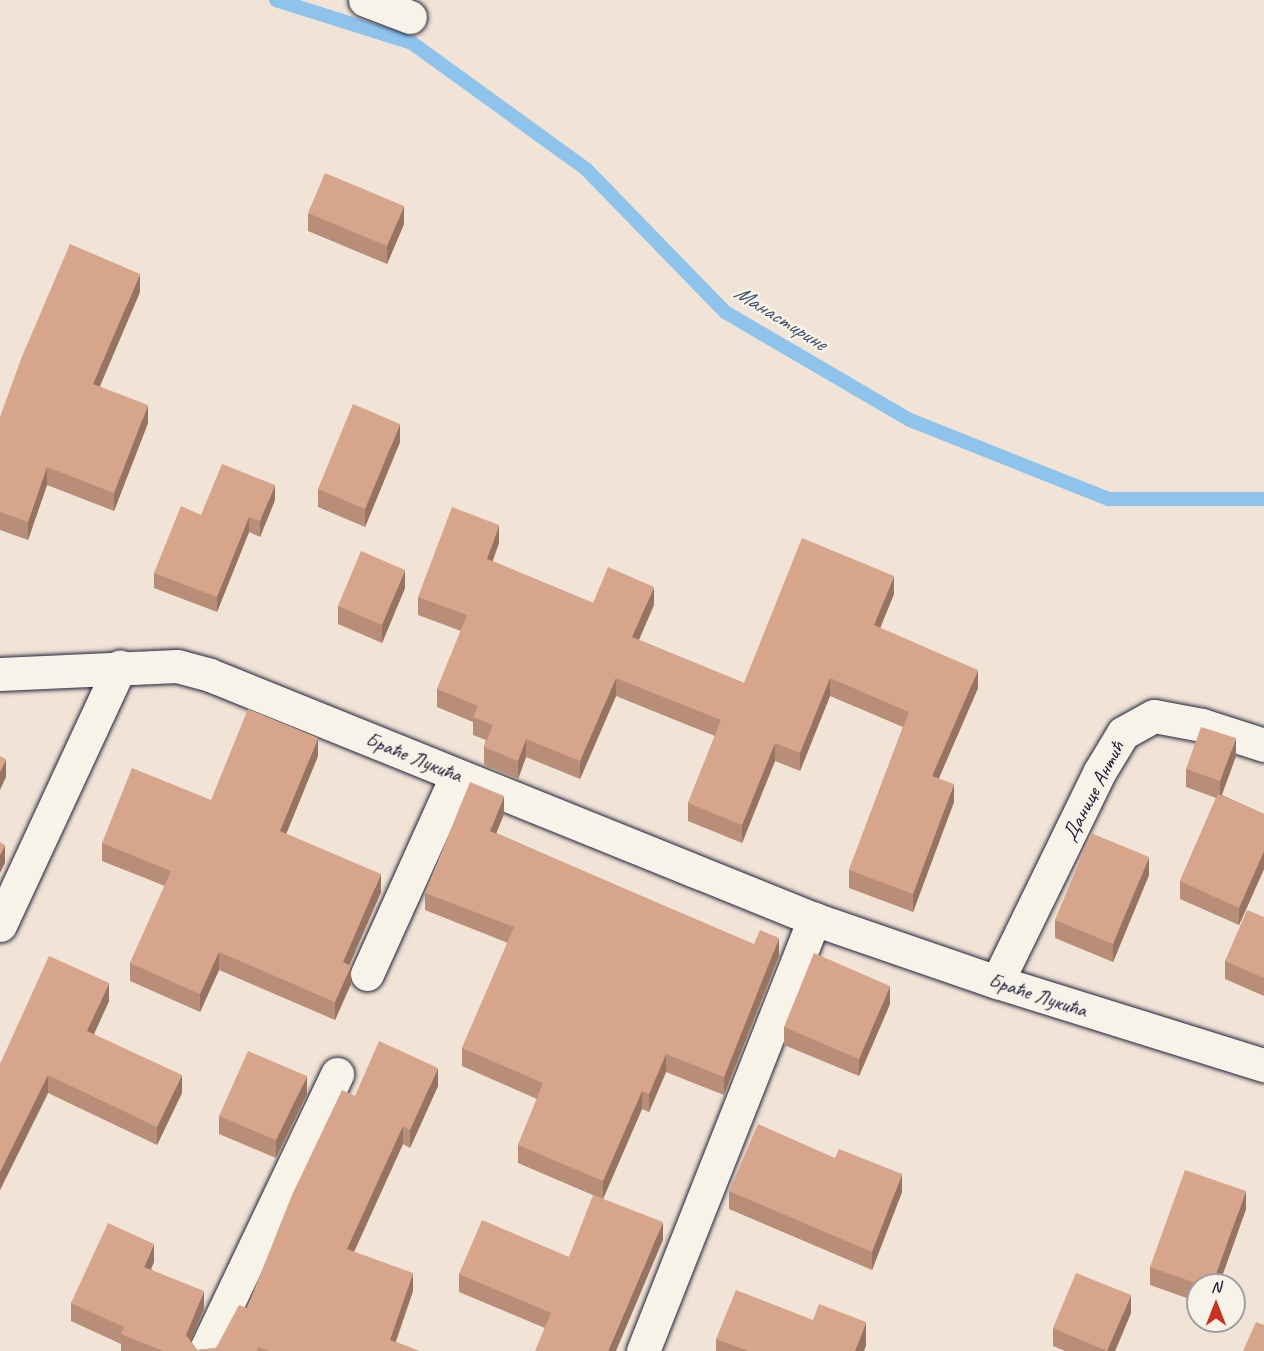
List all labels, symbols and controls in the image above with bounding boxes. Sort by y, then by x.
water label: Манастирине [729,279,831,357]
street label: Браће Лукића [361,726,467,788]
street label: Данице Антић [1056,736,1130,846]
street label: Браће Лукића [985,967,1091,1023]
north arrow [1186,1273,1246,1333]
text: N [1211,1277,1221,1297]

